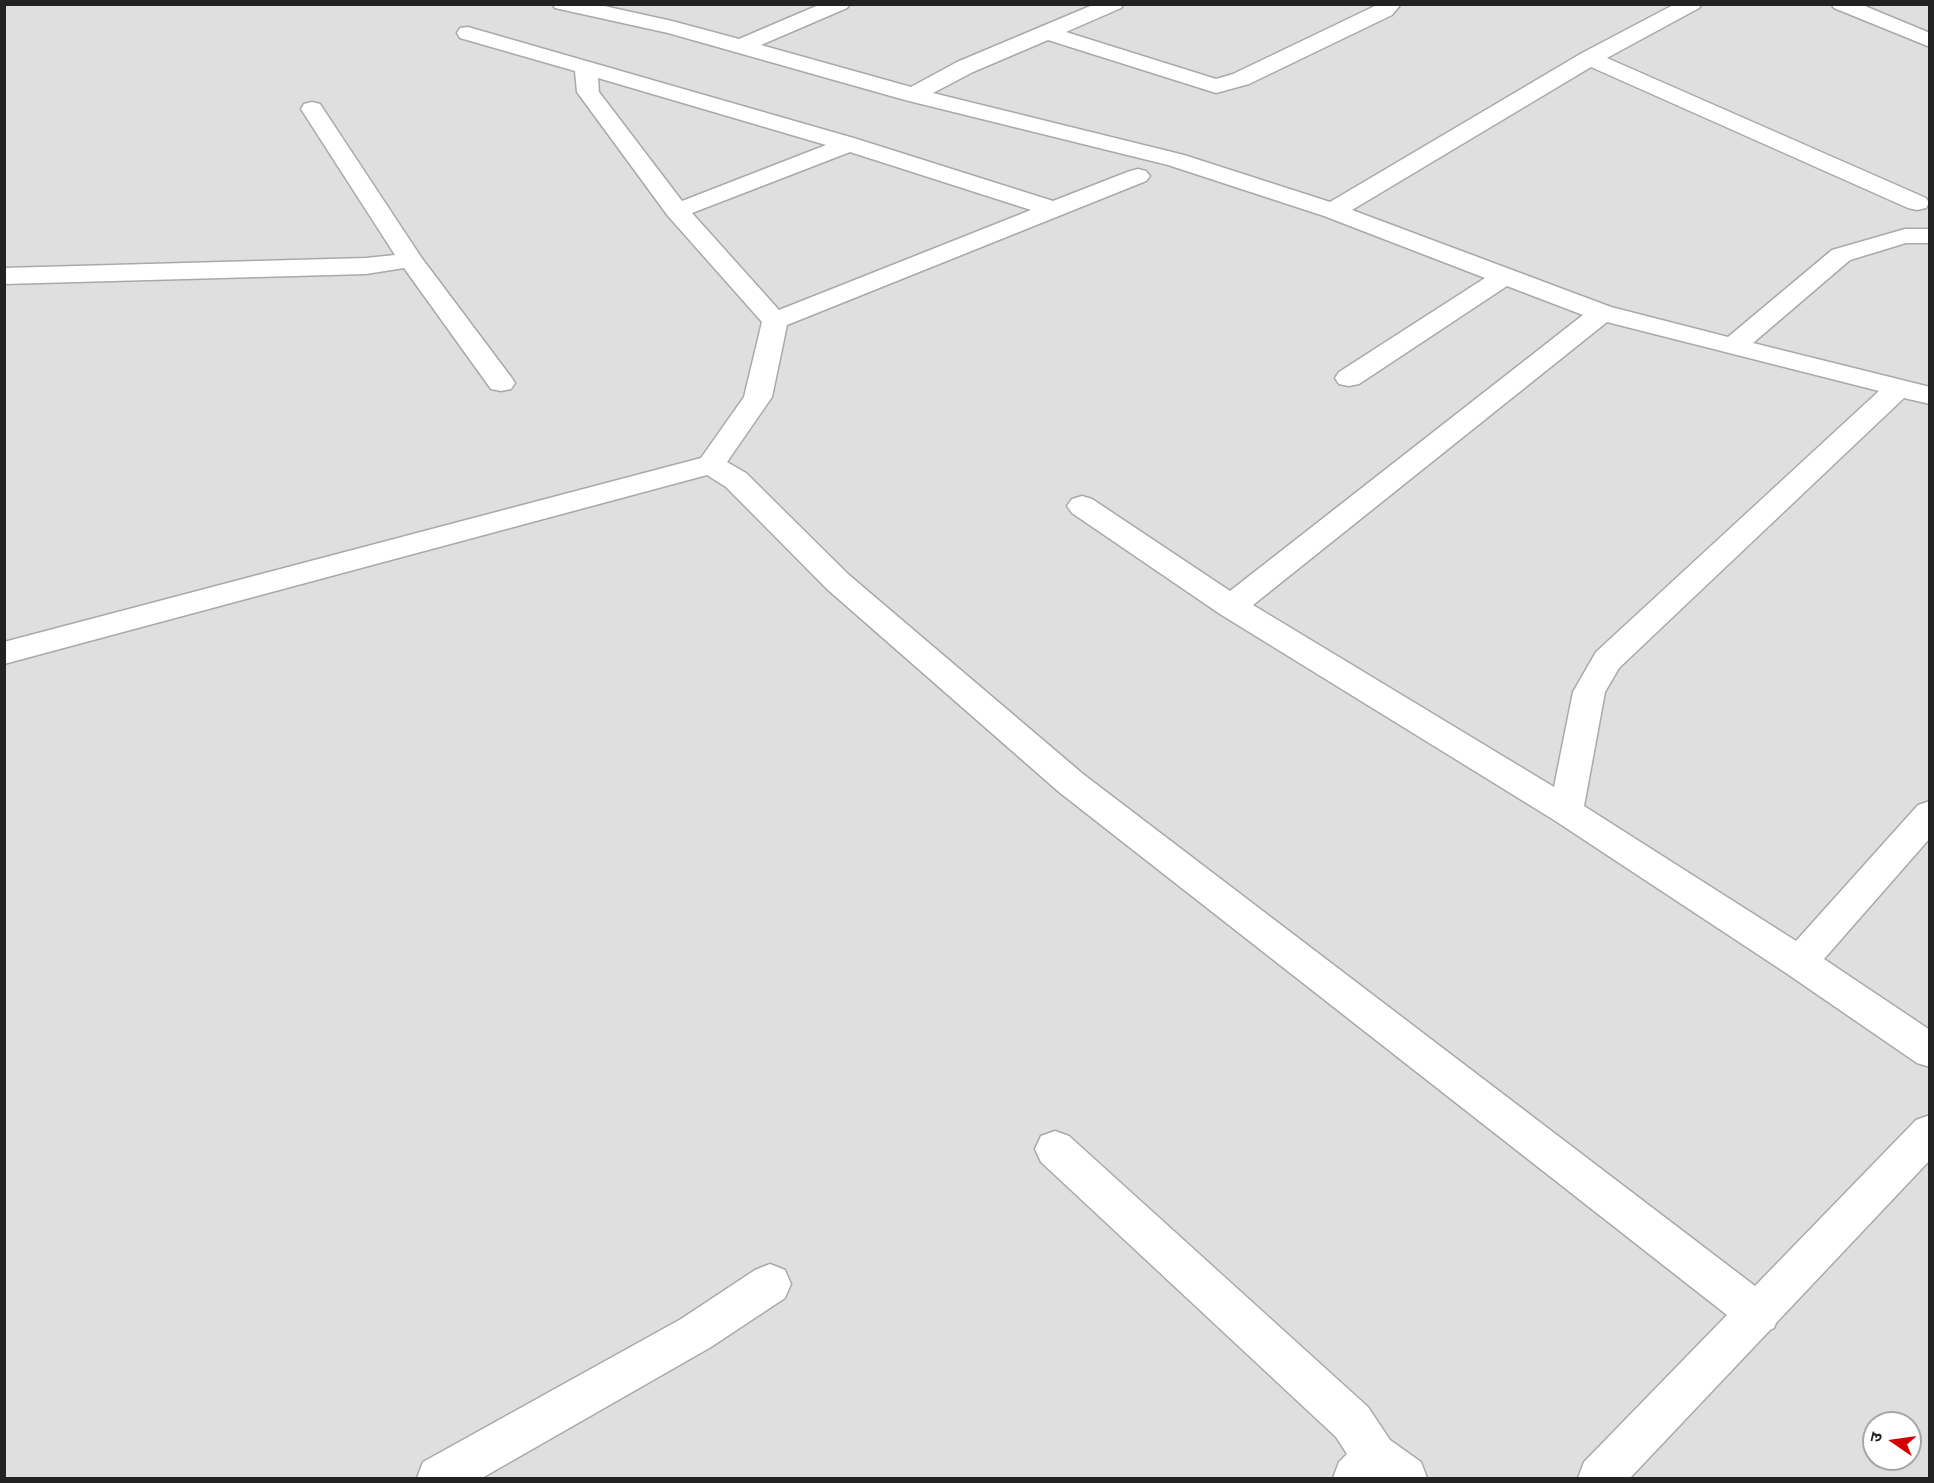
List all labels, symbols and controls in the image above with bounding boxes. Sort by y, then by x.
north arrow [1862,1411,1922,1471]
text: उ [1865,1430,1888,1444]

